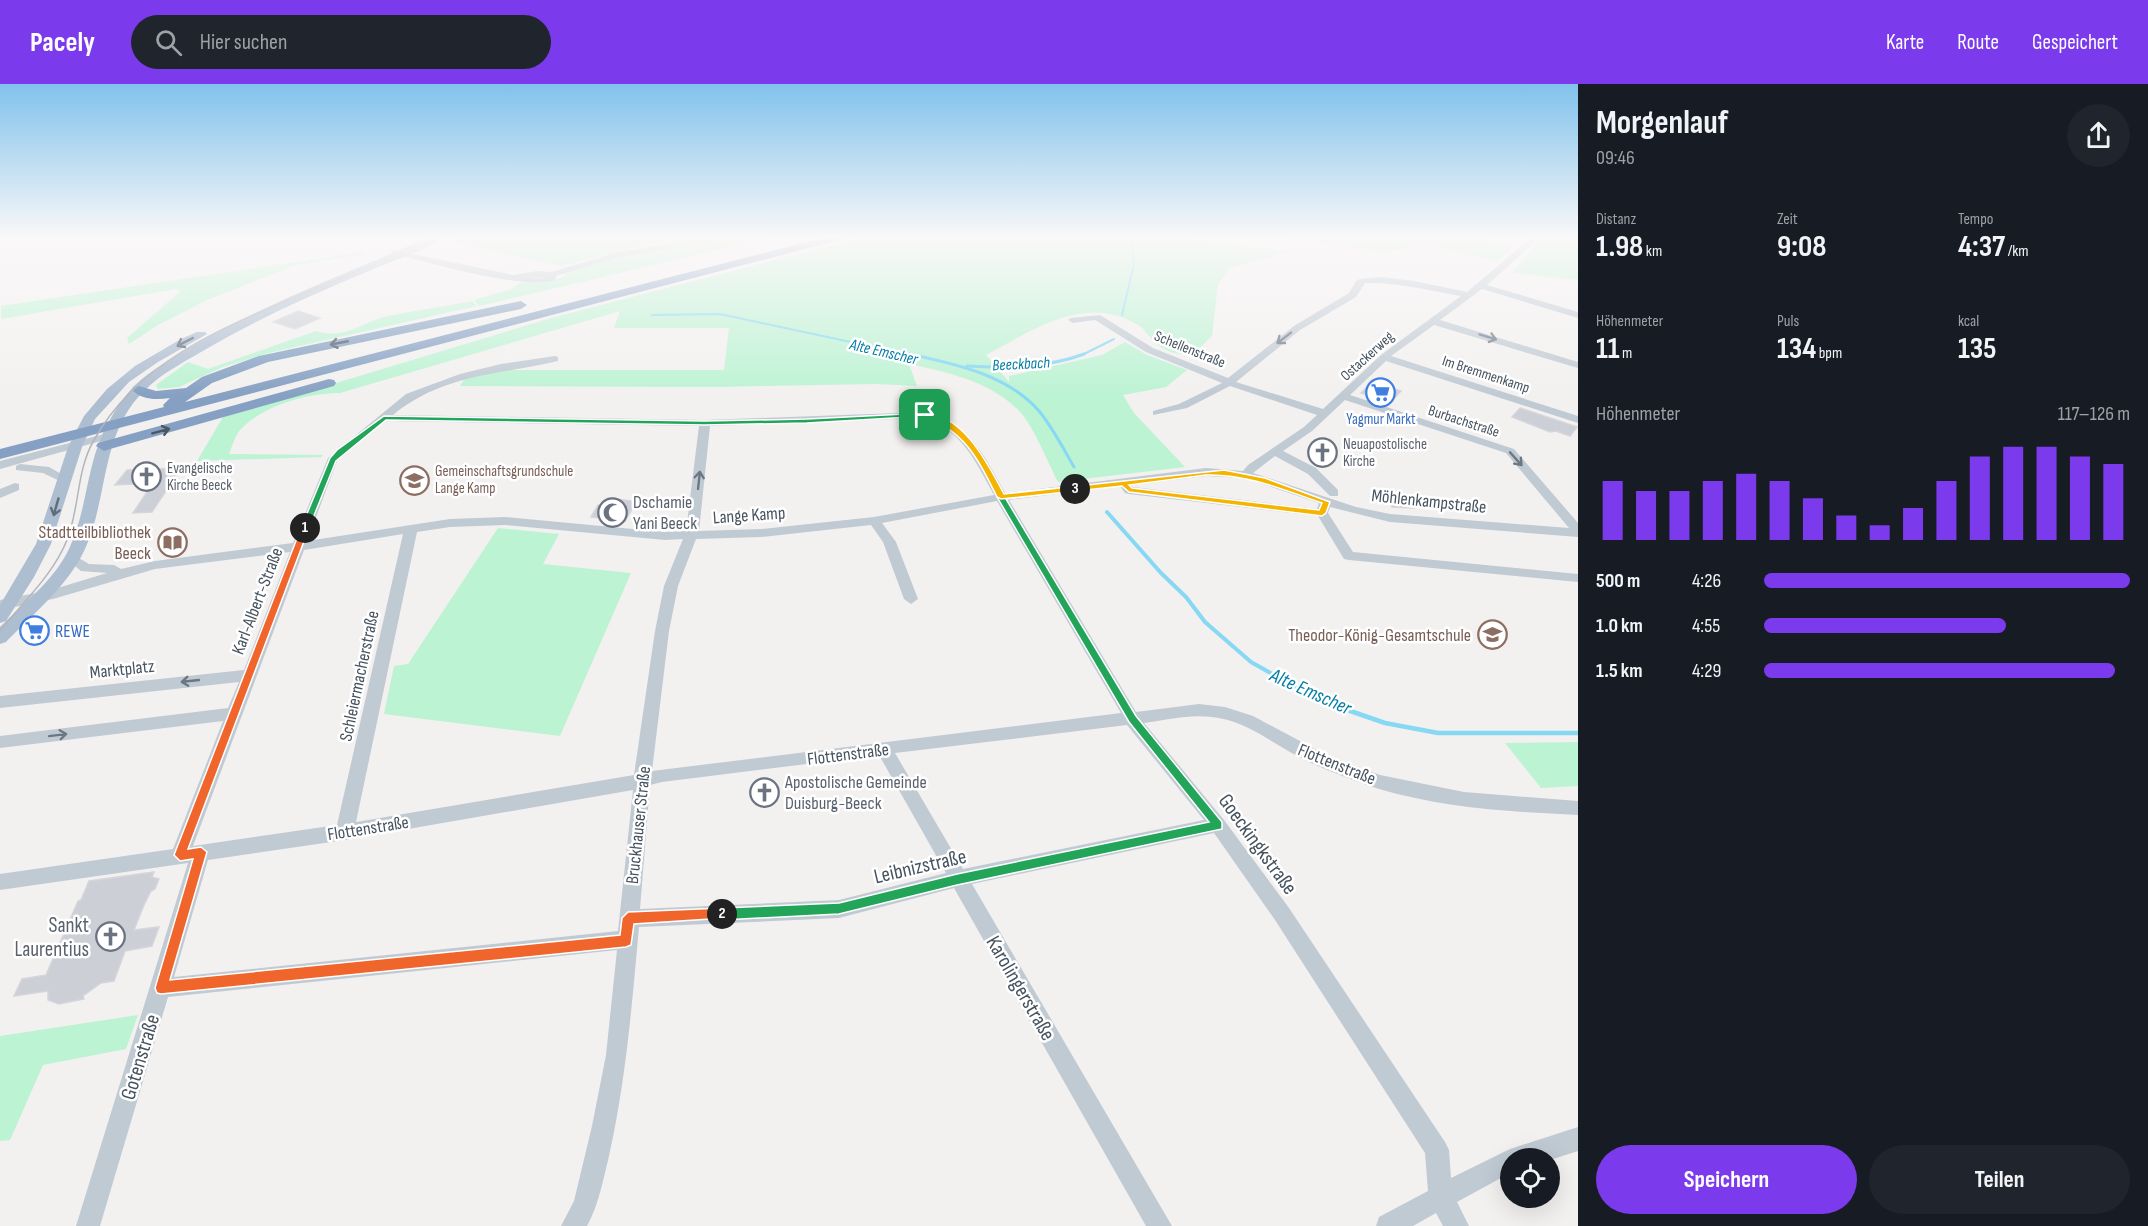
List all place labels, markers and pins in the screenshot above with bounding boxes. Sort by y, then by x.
supermarket icon: Yagmur Markt [1365,376,1397,408]
pin [899,389,950,440]
place label: Yagmur Markt [1346,410,1416,429]
place label: Neuapostolische Kirche [1343,435,1427,471]
church icon: Neuapostolische Kirche [1306,437,1338,469]
place label: Evangelische Kirche Beeck [167,459,233,495]
church icon: Evangelische Kirche Beeck [130,461,162,493]
place label: Gemeinschaftsgrundschule Lange Kamp [435,462,573,498]
school or university icon: Gemeinschaftsgrundschule Lange Kamp [398,464,430,496]
pin: 3 [1060,474,1090,504]
place label: Dschamie Yani Beeck [633,492,697,534]
mosque icon: Dschamie Yani Beeck [596,496,628,528]
pin: 1 [290,513,320,543]
place label: Stadtteilbibliothek Beeck [39,522,151,564]
library icon: Stadtteilbibliothek Beeck [156,526,188,558]
supermarket icon: REWE [18,615,50,647]
school or university icon: Theodor-König-Gesamtschule [1476,619,1508,651]
place label: REWE [55,621,90,642]
place label: Theodor-König-Gesamtschule [1288,625,1471,646]
place label: Apostolische Gemeinde Duisburg-Beeck [784,772,927,814]
church icon: Apostolische Gemeinde Duisburg-Beeck [748,776,780,808]
pin: 2 [707,899,737,929]
place label: Sankt Laurentius [14,913,89,962]
church icon: Sankt Laurentius [94,921,126,953]

